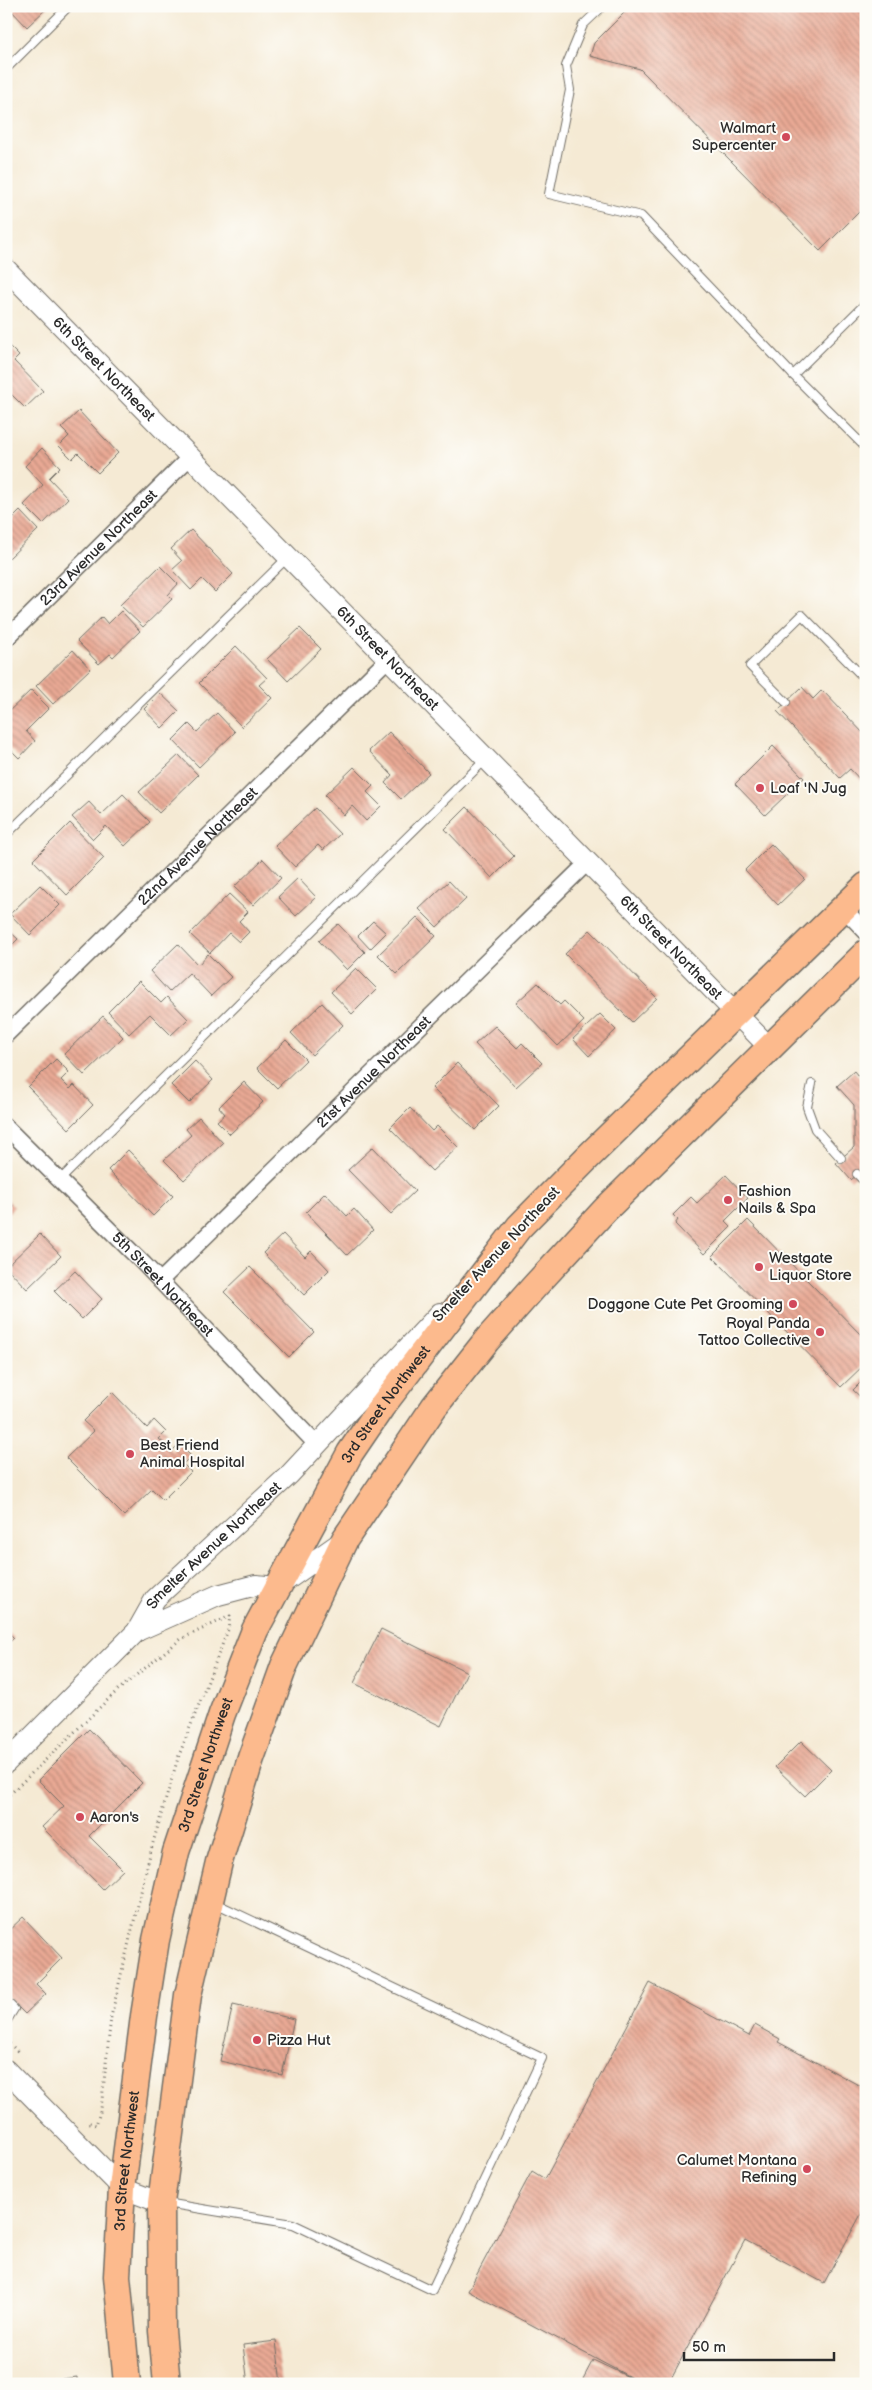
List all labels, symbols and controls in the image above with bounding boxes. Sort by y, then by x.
place label: Walmart Supercenter [692,119,777,155]
marker: Walmart Supercenter [780,131,792,143]
street label: 6th Street Northeast [48,313,159,426]
street label: 23rd Avenue Northeast [36,485,162,610]
street label: 6th Street Northeast [332,602,443,715]
place label: Loaf 'N Jug [770,779,847,798]
marker: Loaf 'N Jug [754,782,766,794]
street label: 22nd Avenue Northeast [134,783,262,910]
street label: 6th Street Northeast [615,891,727,1004]
street label: 21st Avenue Northeast [313,1012,436,1132]
street label: Smelter Avenue Northeast [429,1182,564,1326]
place label: Fashion Nails & Spa [738,1182,816,1218]
marker: Fashion Nails & Spa [722,1194,734,1206]
street label: 5th Street Northeast [107,1228,218,1341]
place label: Westgate Liquor Store [769,1249,852,1285]
marker: Westgate Liquor Store [753,1261,765,1273]
place label: Doggone Cute Pet Grooming [588,1295,783,1314]
marker: Doggone Cute Pet Grooming [787,1298,799,1310]
place label: Royal Panda Tattoo Collective [698,1314,810,1350]
marker: Royal Panda Tattoo Collective [814,1326,826,1338]
street label: 3rd Street Northwest [337,1342,435,1467]
place label: Best Friend Animal Hospital [140,1436,245,1472]
marker: Best Friend Animal Hospital [124,1448,136,1460]
street label: Smelter Avenue Northeast [142,1478,286,1613]
street label: 3rd Street Northwest [174,1695,238,1835]
place label: Aaron's [90,1808,140,1827]
marker: Aaron's [74,1811,86,1823]
place label: Pizza Hut [267,2031,331,2050]
marker: Pizza Hut [251,2034,263,2046]
street label: 3rd Street Northwest [111,2089,144,2232]
place label: Calumet Montana Refining [677,2151,797,2187]
marker: Calumet Montana Refining [801,2163,813,2175]
scale bar [684,2330,834,2362]
text: 50 m [692,2338,726,2357]

